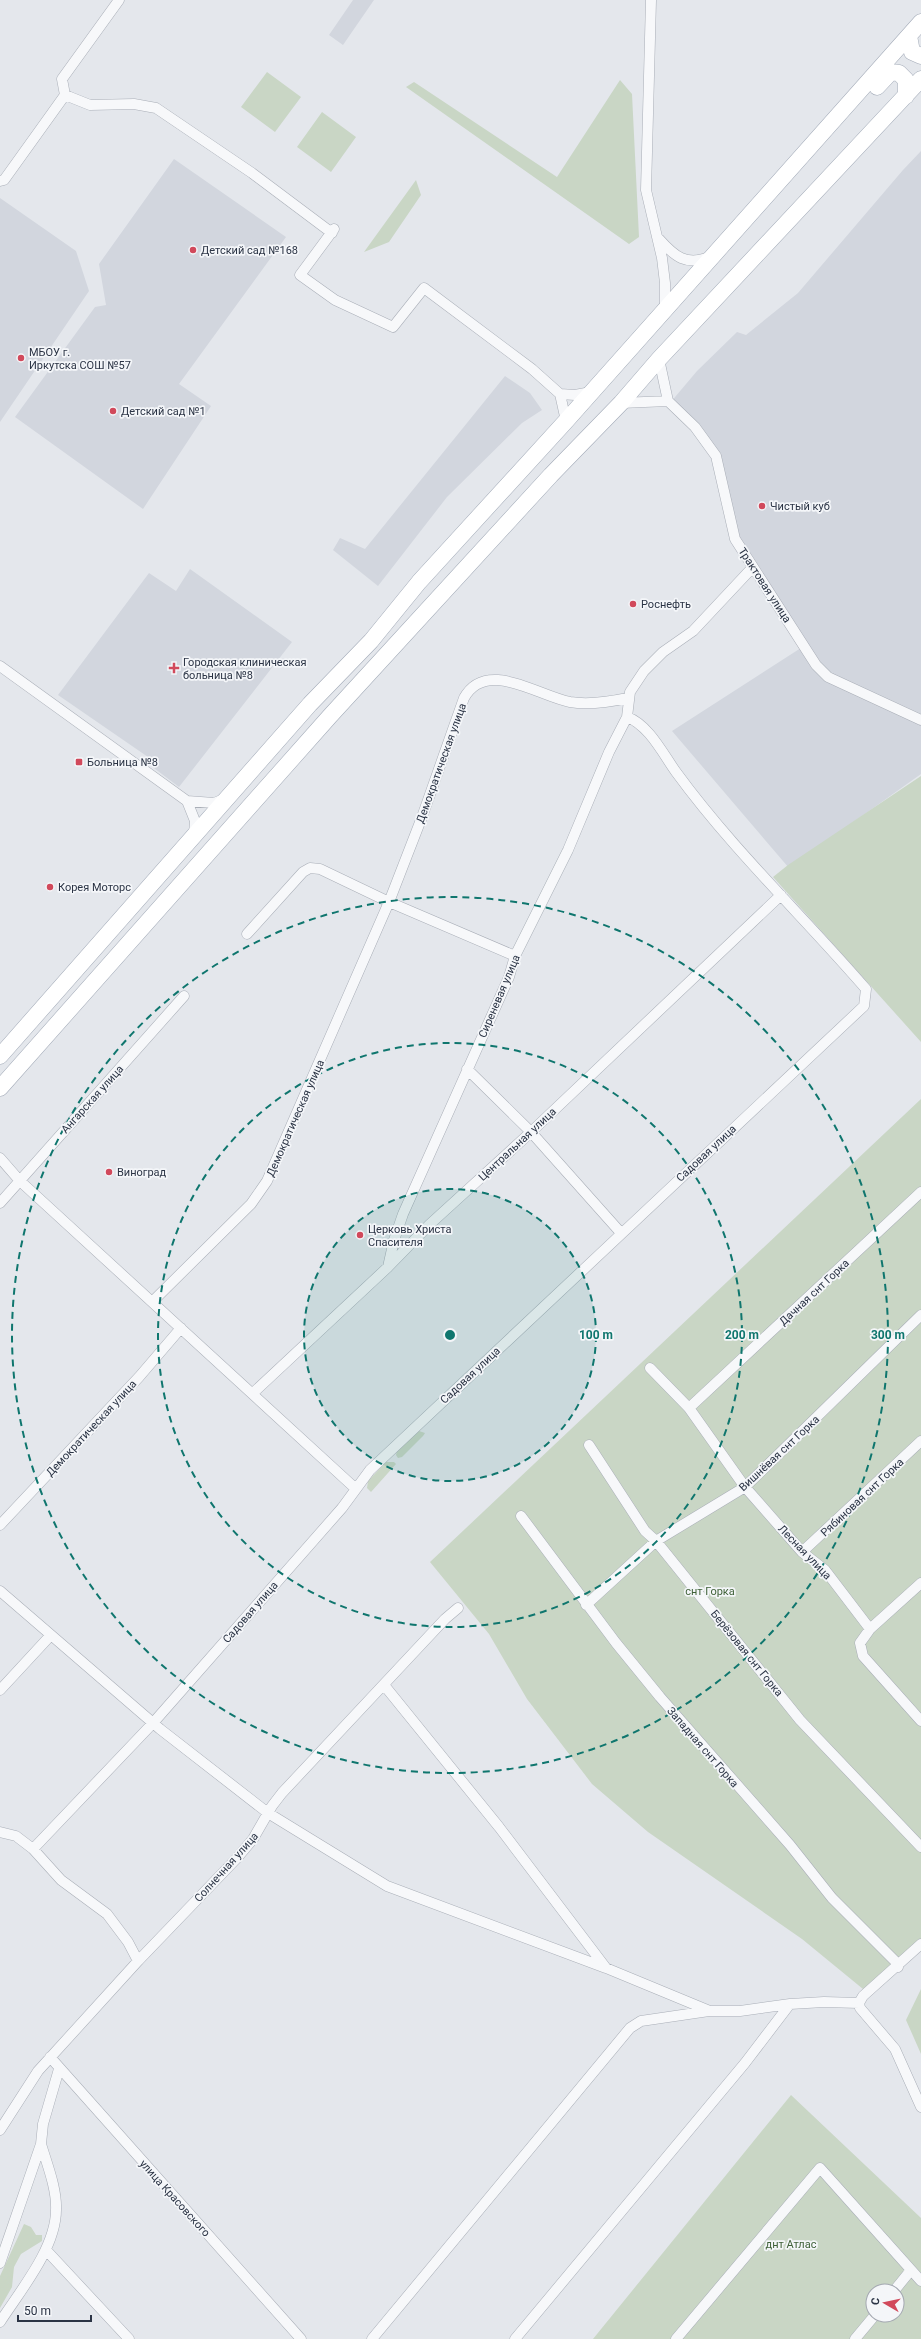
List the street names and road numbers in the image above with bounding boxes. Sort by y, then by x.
street label: Трактовая улица [736,545,794,625]
street label: Демократическая улица [414,701,469,825]
street label: Сиреневая улица [476,953,523,1040]
street label: Демократическая улица [264,1058,327,1179]
street label: Ангарская улица [58,1063,126,1136]
street label: Центральная улица [476,1105,559,1184]
street label: Садовая улица [674,1122,739,1184]
street label: Дачная снт Горка [777,1257,852,1328]
street label: Садовая улица [438,1344,503,1406]
street label: Демократическая улица [43,1378,139,1479]
street label: Вишнёвая снт Горка [737,1413,822,1494]
street label: Рябиновая снт Горка [818,1456,906,1539]
street label: Лесная улица [775,1522,834,1582]
street label: Садовая улица [220,1579,281,1646]
street label: Берёзовая снт Горка [708,1608,785,1699]
street label: Западная снт Горка [664,1705,741,1790]
street label: Солнечная улица [192,1830,261,1905]
street label: улица Красовского [137,2157,213,2239]

